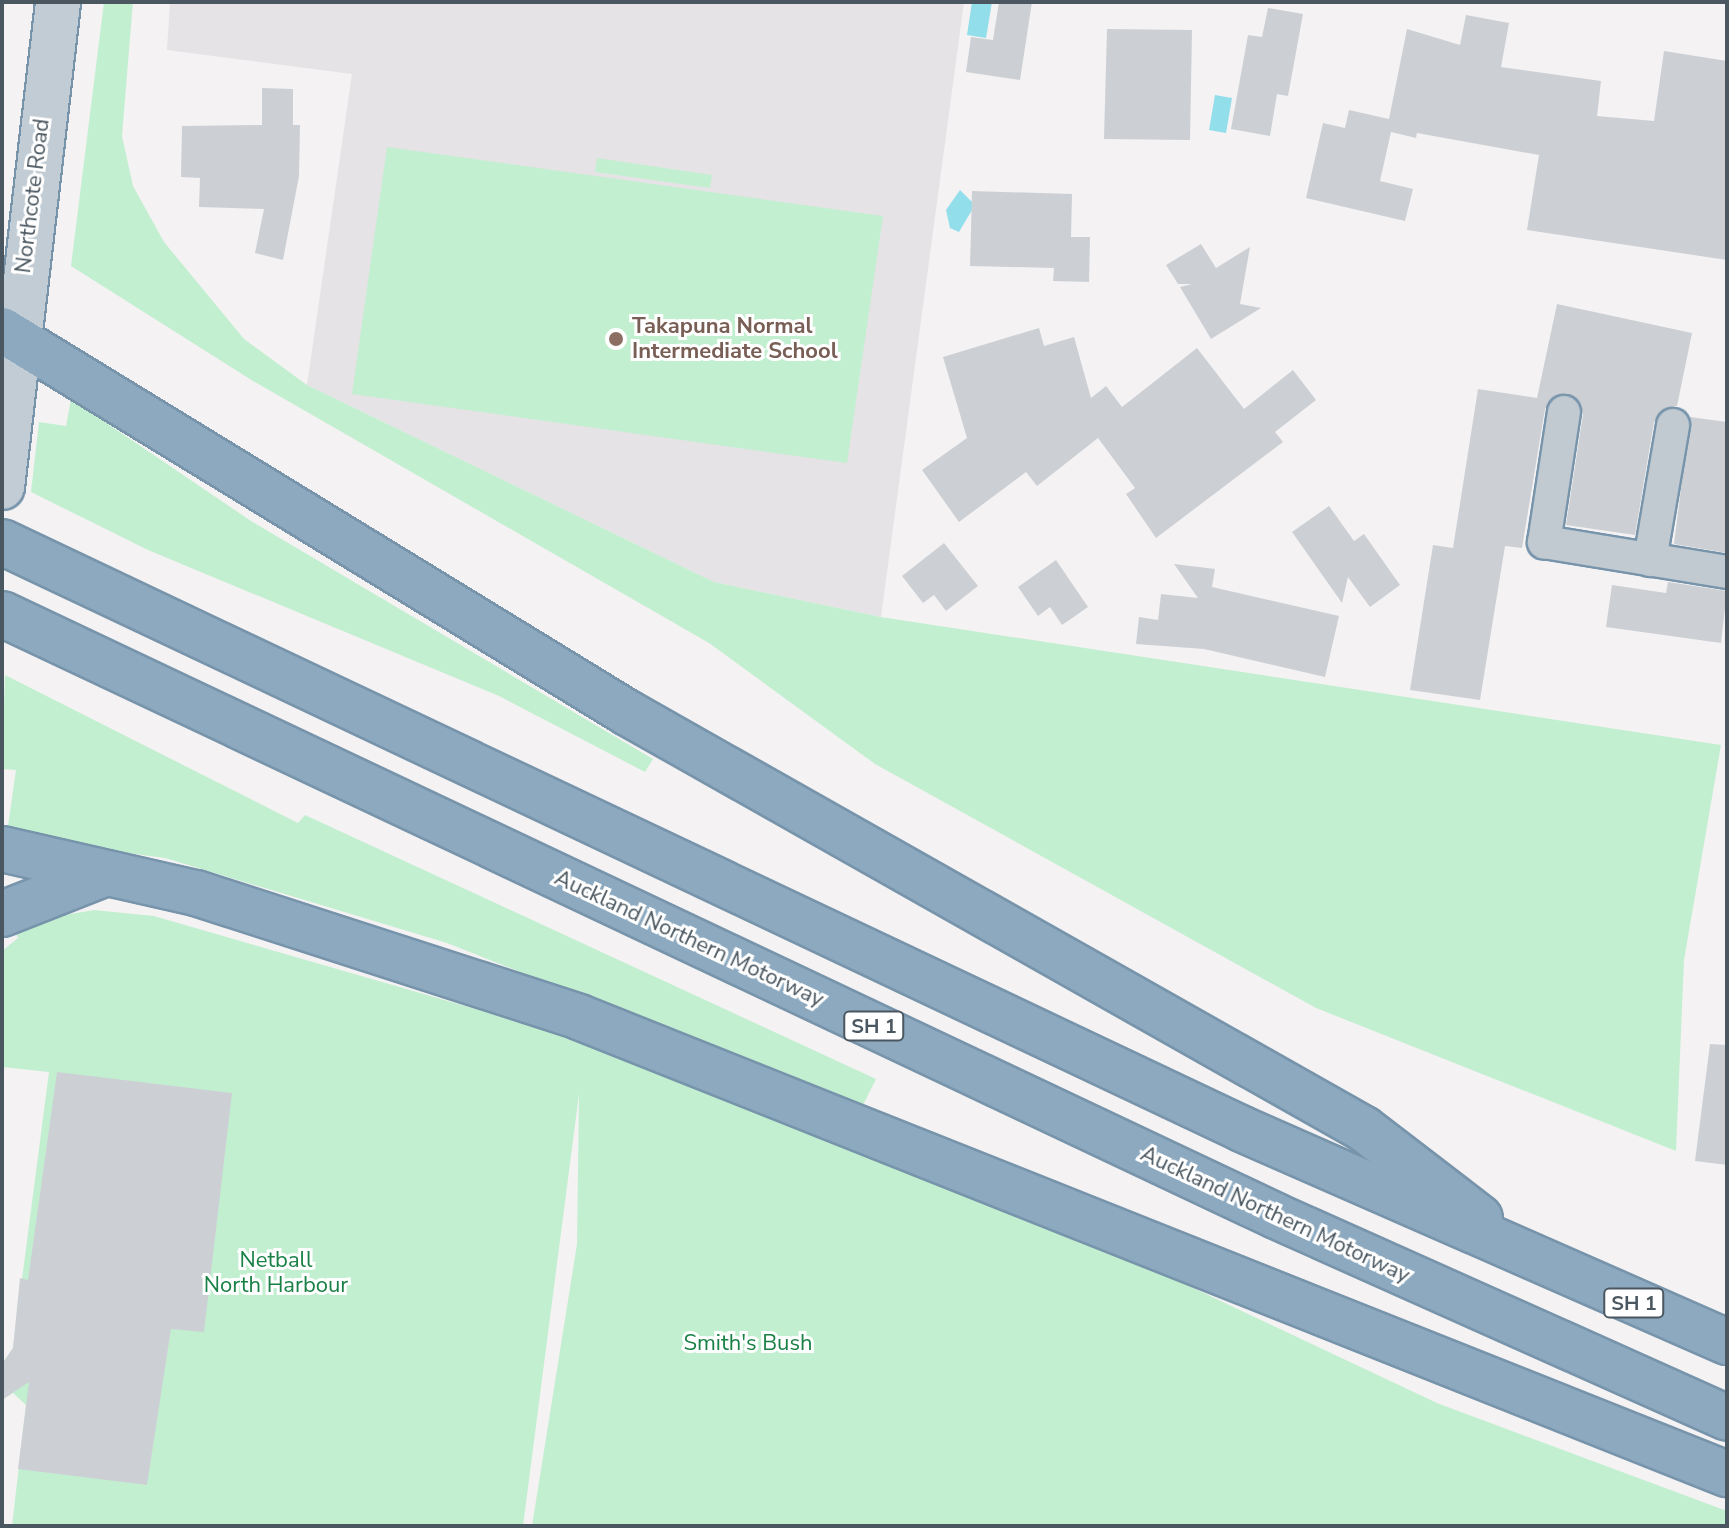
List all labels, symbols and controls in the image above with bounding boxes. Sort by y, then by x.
street label: Northcote Road [10,117,56,275]
place label: Takapuna Normal Intermediate School [632,313,838,364]
marker: Takapuna Normal Intermediate School [607,330,625,348]
street label: Auckland Northern Motorway [550,865,828,1013]
road number: SH 1 [842,1010,906,1042]
street label: Auckland Northern Motorway [1136,1141,1414,1289]
park label: Netball North Harbour [204,1247,348,1298]
road number: SH 1 [1602,1287,1666,1319]
park label: Smith's Bush [683,1331,813,1357]

